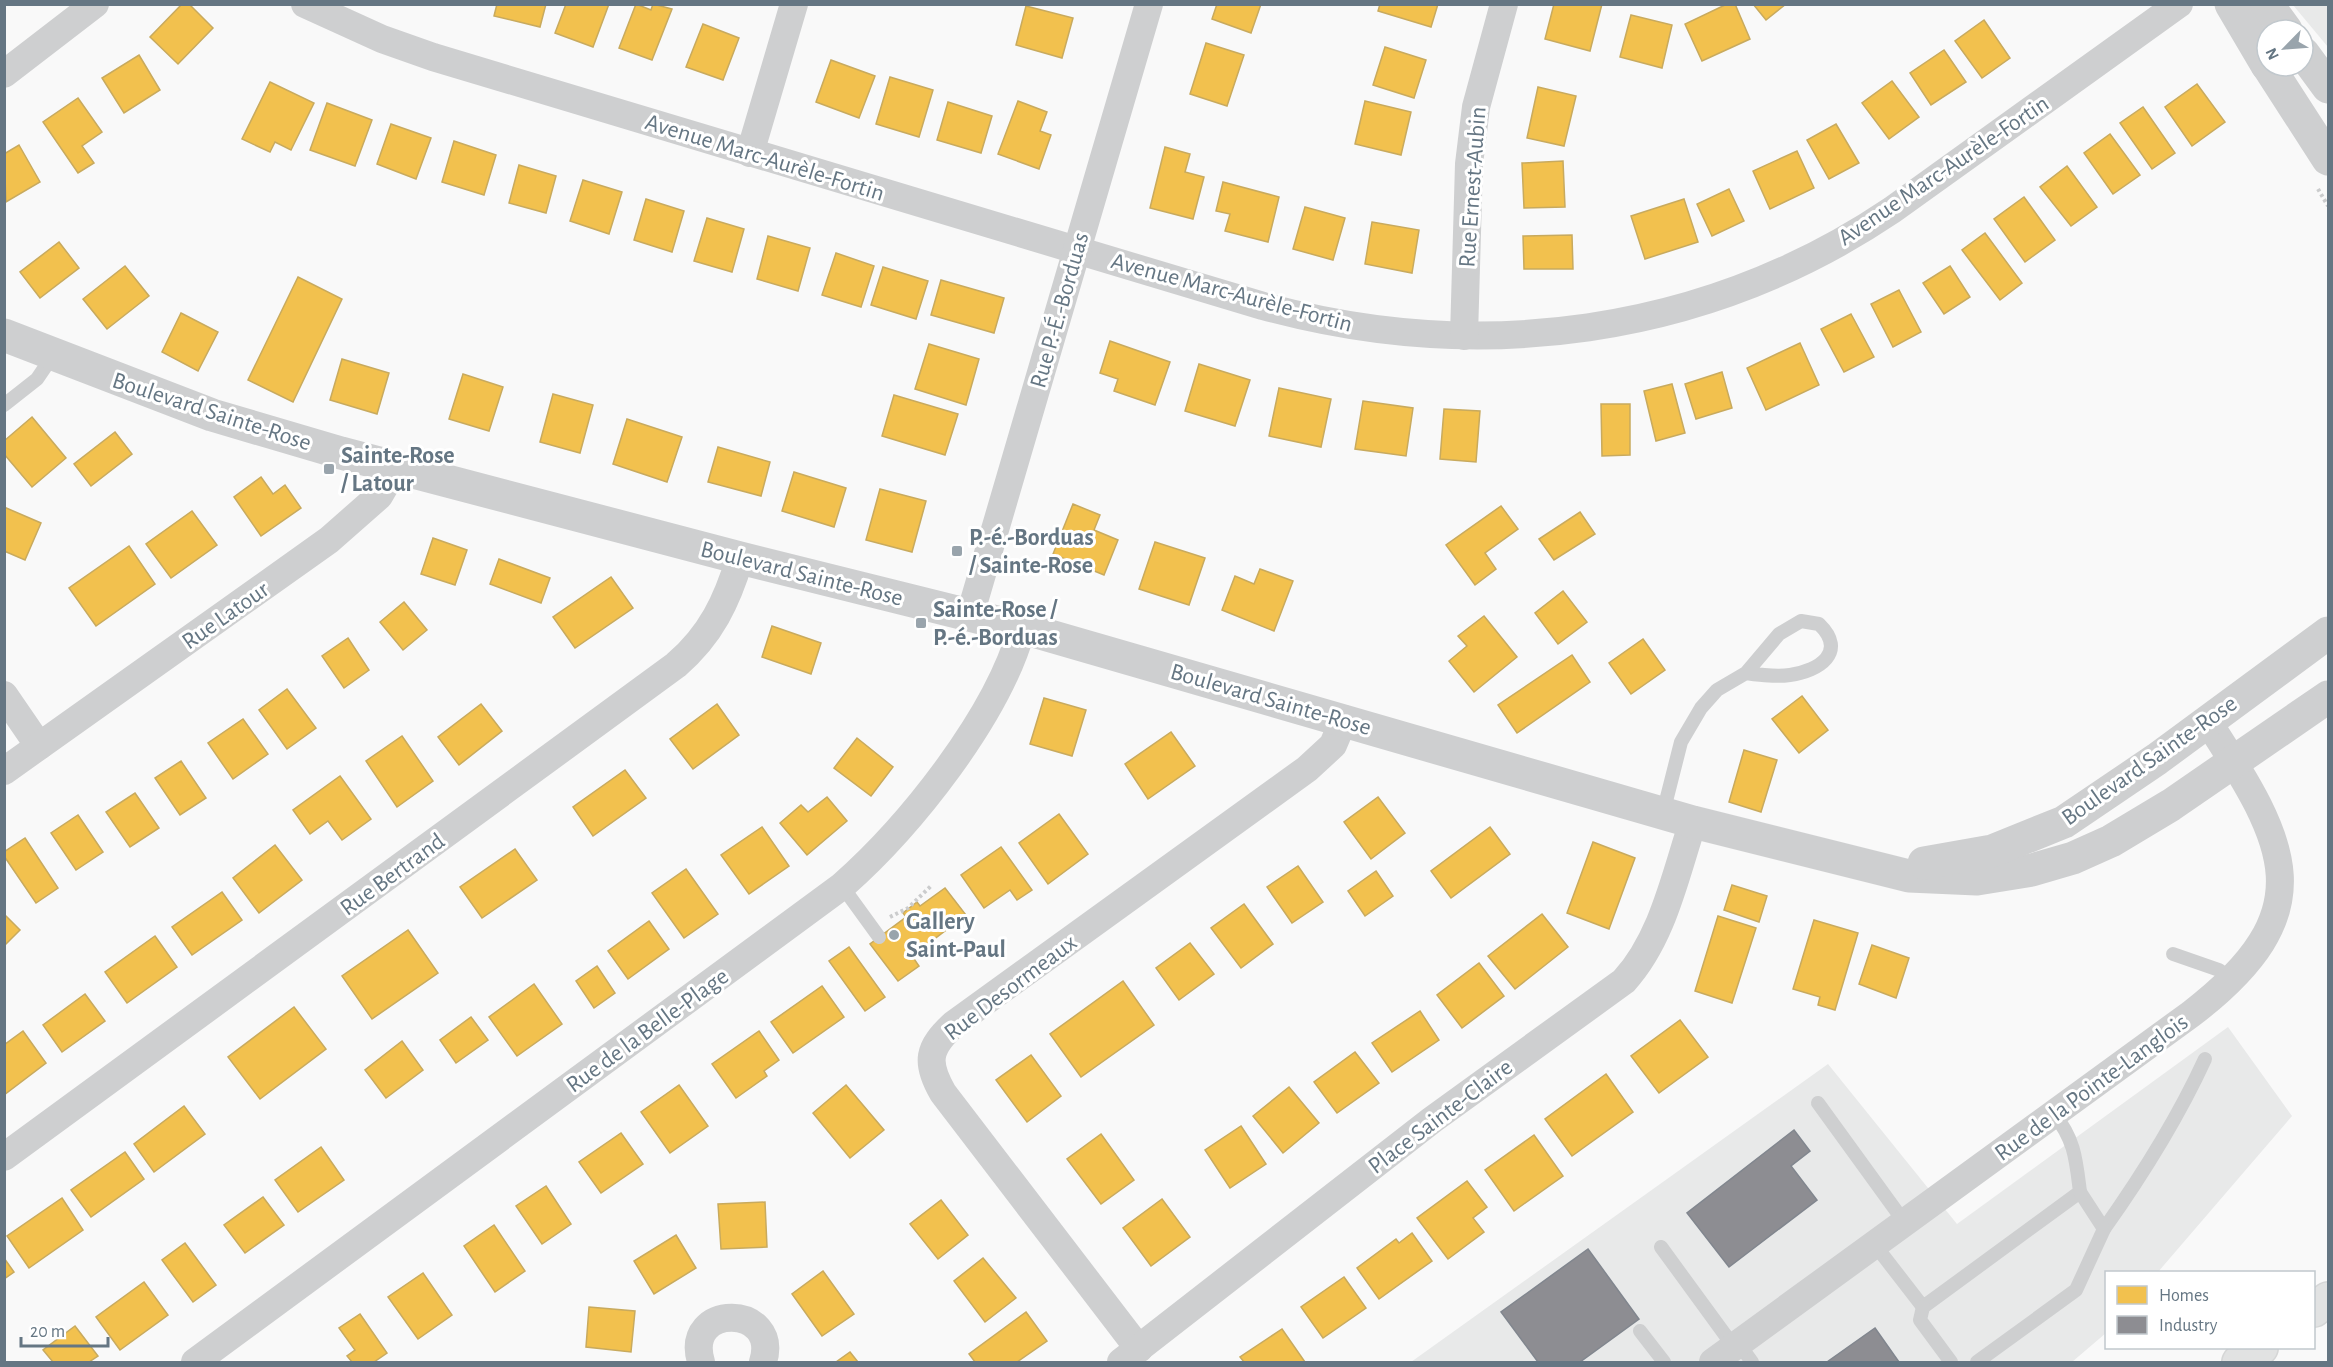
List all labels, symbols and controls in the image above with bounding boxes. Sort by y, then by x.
north arrow [2255,18,2315,78]
text: N [2263,45,2282,62]
street label: Avenue Marc-Aurèle-Fortin [1834,91,2053,250]
street label: Rue Ernest-Aubin [1455,106,1491,268]
street label: Avenue Marc-Aurèle-Fortin [642,110,887,206]
street label: Rue P.-É.-Borduas [1024,229,1094,391]
street label: Avenue Marc-Aurèle-Fortin [1109,249,1355,337]
street label: Boulevard Sainte-Rose [109,368,314,455]
place label: Sainte-Rose / Latour [340,444,455,496]
marker: Sainte-Rose / Latour [322,462,336,476]
place label: P.-é.-Borduas / Sainte-Rose [968,526,1094,578]
street label: Boulevard Sainte-Rose [698,537,905,611]
marker: P.-é.-Borduas / Sainte-Rose [950,544,964,558]
street label: Rue Latour [178,577,274,654]
place label: Sainte-Rose / P.-é.-Borduas [933,598,1058,650]
marker: Sainte-Rose / P.-é.-Borduas [914,616,928,630]
street label: Boulevard Sainte-Rose [1168,660,1374,740]
street label: Boulevard Sainte-Rose [2058,691,2242,830]
street label: Rue Bertrand [336,829,449,920]
place label: Gallery Saint-Paul [906,910,1006,962]
marker: Gallery Saint-Paul [887,928,901,942]
street label: Rue Desormeaux [940,930,1082,1045]
street label: Rue de la Belle-Plage [562,964,733,1098]
street label: Rue de la Pointe-Langlois [1991,1010,2193,1166]
street label: Place Sainte-Claire [1364,1055,1517,1179]
legend [2105,1271,2315,1349]
text: Homes [2159,1287,2209,1305]
scale bar [21,1310,108,1348]
text: Industry [2159,1317,2218,1335]
text: 20 m [30,1323,65,1341]

